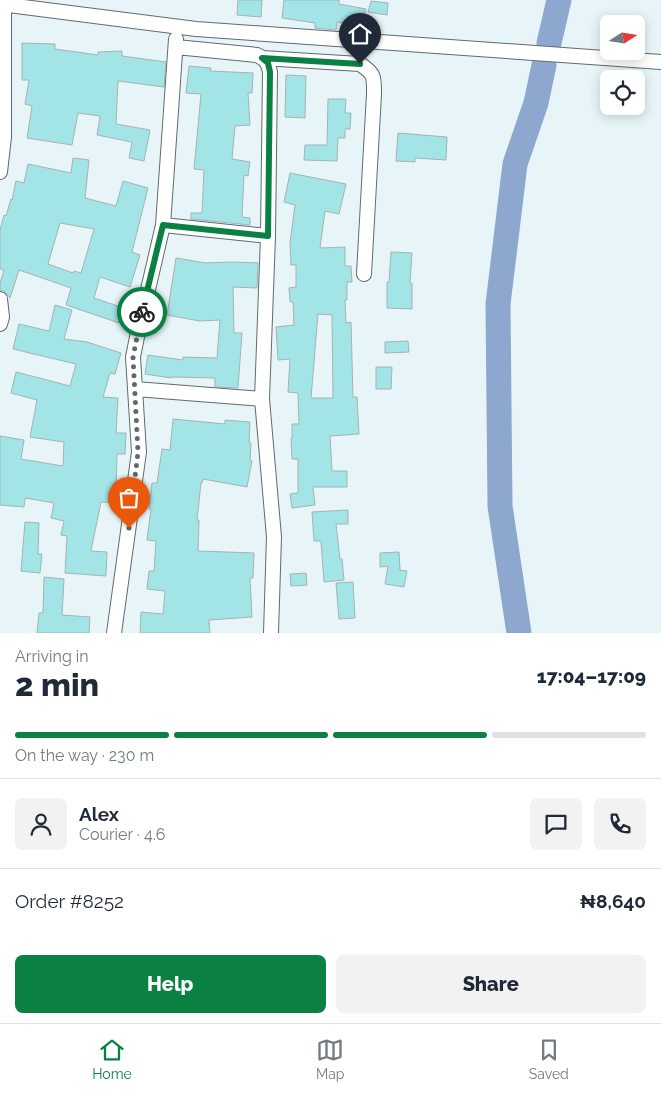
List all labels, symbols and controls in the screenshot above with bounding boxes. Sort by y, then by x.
pin [339,13,381,64]
north arrow [600,15,645,60]
map controls [600,15,645,115]
icon: home [346,20,374,48]
button: locate [600,70,645,115]
courier [117,287,167,337]
icon: bike [128,298,156,326]
pin [108,477,150,528]
icon: bag [115,484,143,512]
text: Arriving in [15,647,89,666]
text: 17:04–17:09 [537,665,646,687]
text: 2 min [15,666,99,703]
text: On the way · 230 m [15,746,154,765]
button: person [15,798,67,850]
button: chat [530,798,582,850]
button: phone [594,798,646,850]
text: Alex [79,803,119,825]
text: Courier · 4.6 [79,825,165,844]
text: Order #8252 [15,890,124,912]
text: ₦8,640 [580,890,646,912]
button: Help [15,955,326,1013]
button: Share [336,955,646,1013]
tab: Home [92,1036,132,1082]
tab: Map [316,1036,345,1082]
tab: Saved [529,1036,569,1082]

